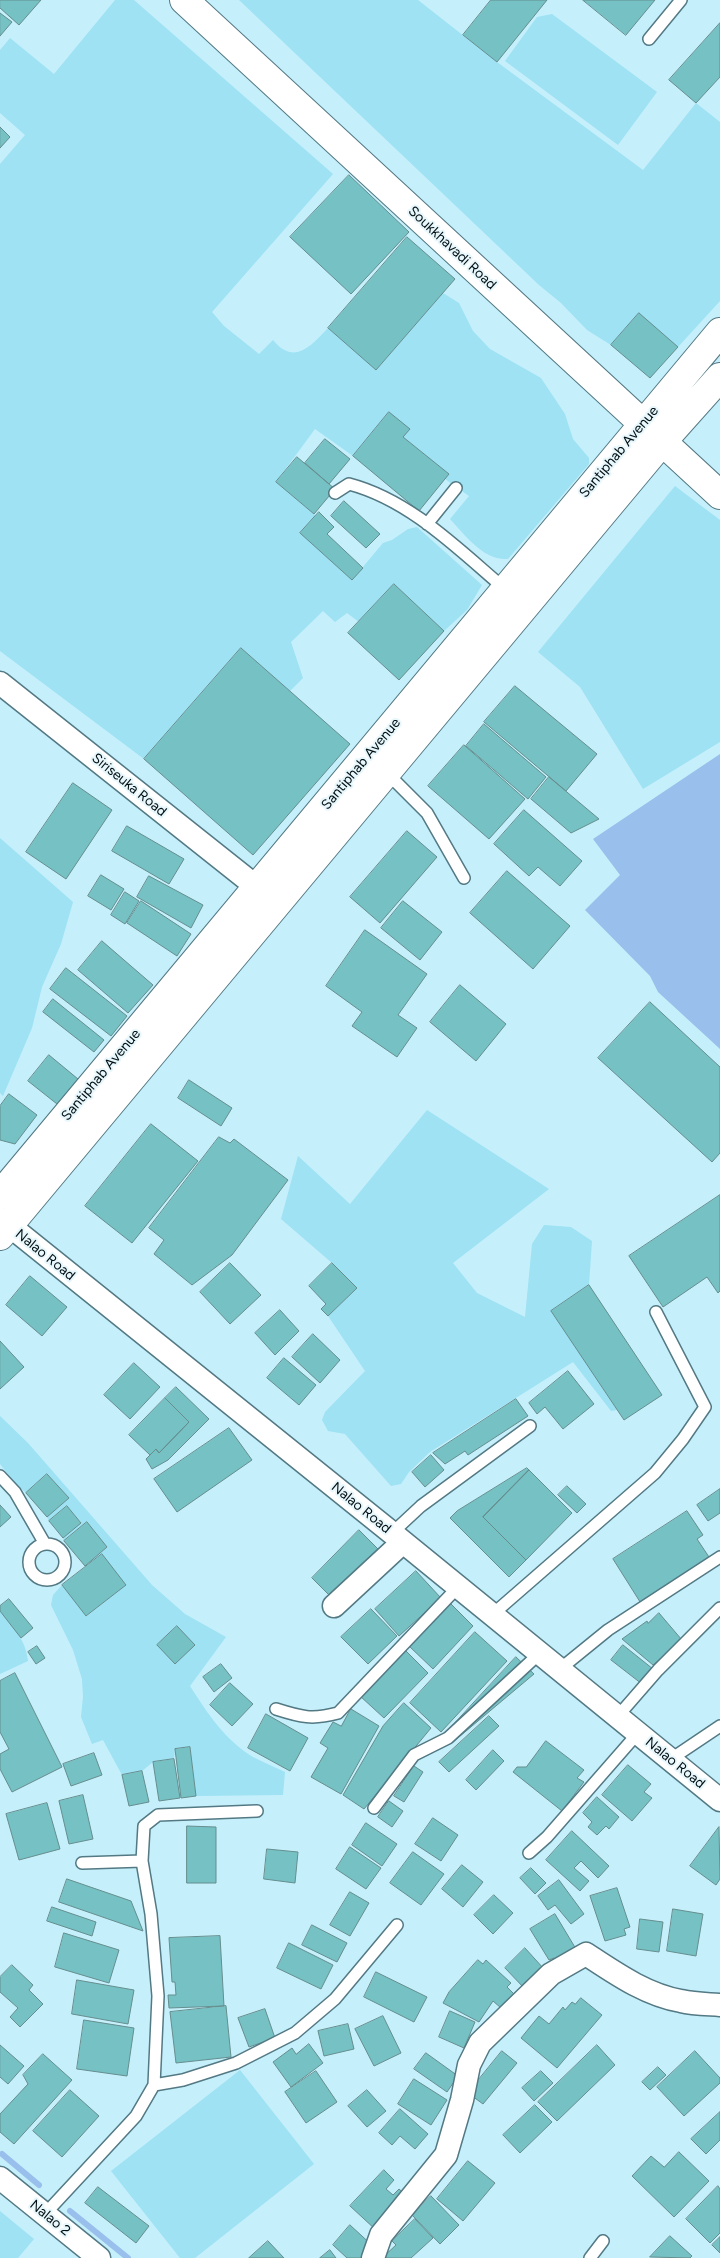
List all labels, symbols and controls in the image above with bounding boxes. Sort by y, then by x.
street label: Soukkhavadi Road [404,203,500,293]
street label: Santiphab Avenue [576,403,662,501]
street label: Santiphab Avenue [318,715,404,813]
street label: Siriseuka Road [88,750,170,820]
street label: Santiphab Avenue [58,1026,144,1124]
street label: Nalao Road [12,1226,78,1284]
street label: Nalao Road [328,1479,394,1537]
street label: Nalao Road [642,1734,708,1792]
street label: Nalao 2 [26,2196,74,2240]

